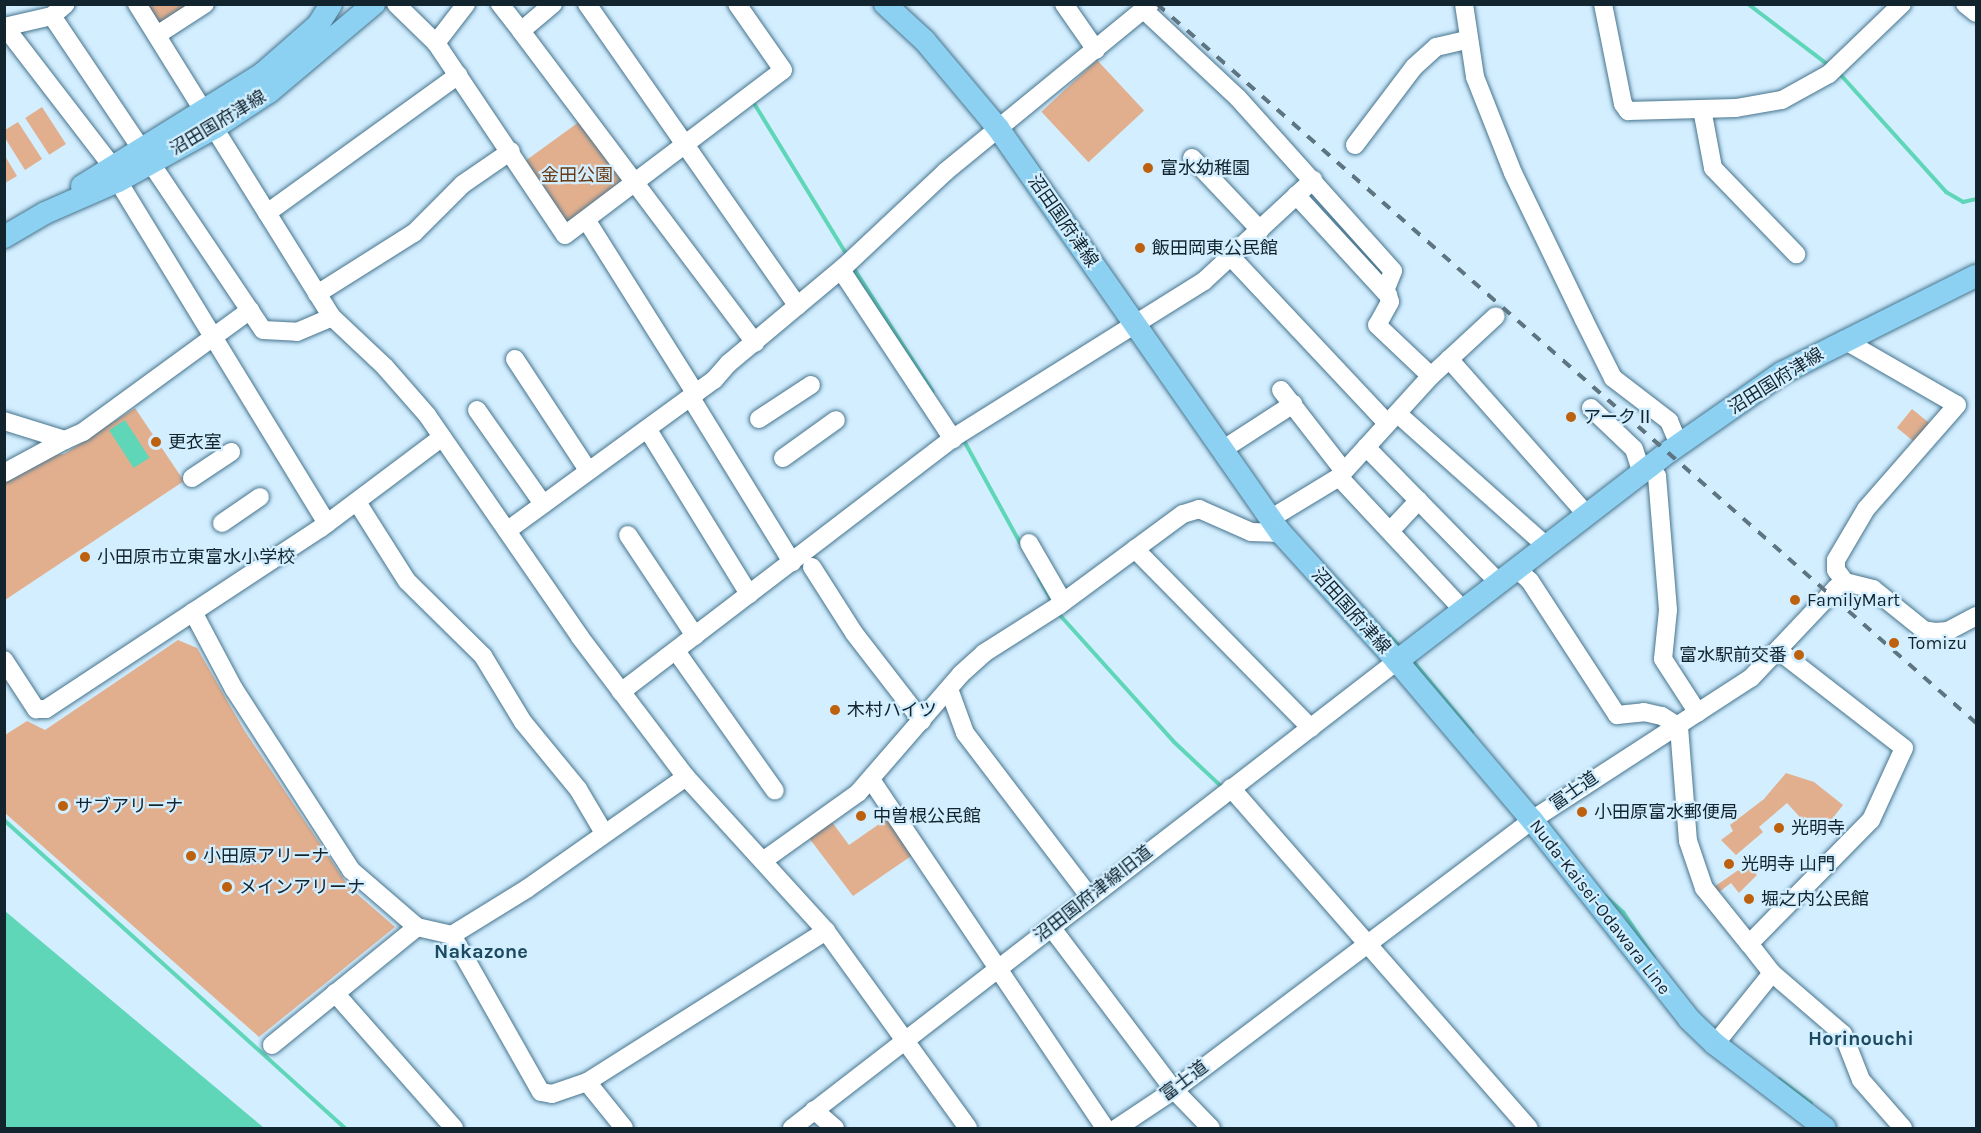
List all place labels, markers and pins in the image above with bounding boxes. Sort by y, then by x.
place label: 富水幼稚園 [1160,157,1250,179]
marker: 富水幼稚園 [1141,161,1155,175]
place label: 飯田岡東公民館 [1152,237,1278,259]
marker: 飯田岡東公民館 [1133,241,1147,255]
place label: アークⅡ [1583,406,1654,428]
marker: アークⅡ [1564,410,1578,424]
place label: 更衣室 [168,431,222,453]
marker: 更衣室 [149,435,163,449]
place label: 小田原市立東富水小学校 [97,546,295,568]
marker: 小田原市立東富水小学校 [78,550,92,564]
place label: FamilyMart [1807,589,1900,611]
marker: FamilyMart [1788,593,1802,607]
place label: Tomizu [1908,632,1967,654]
marker: Tomizu [1885,634,1903,652]
place label: 富水駅前交番 [1679,644,1787,666]
marker: 富水駅前交番 [1792,648,1806,662]
place label: 木村ハイツ [847,699,937,721]
marker: 木村ハイツ [828,703,842,717]
place label: サブアリーナ [75,795,183,817]
marker: サブアリーナ [56,799,70,813]
place label: 小田原富水郵便局 [1594,801,1738,823]
place label: 中曽根公民館 [873,805,981,827]
marker: 小田原富水郵便局 [1575,805,1589,819]
marker: 中曽根公民館 [854,809,868,823]
place label: 光明寺 [1791,817,1845,839]
marker: 光明寺 [1772,821,1786,835]
place label: 小田原アリーナ [203,845,329,867]
marker: 小田原アリーナ [184,849,198,863]
place label: 光明寺 山門 [1741,853,1835,875]
marker: 光明寺 山門 [1722,857,1736,871]
place label: メインアリーナ [239,876,365,898]
marker: メインアリーナ [220,880,234,894]
place label: 堀之内公民館 [1761,888,1869,910]
marker: 堀之内公民館 [1742,892,1756,906]

